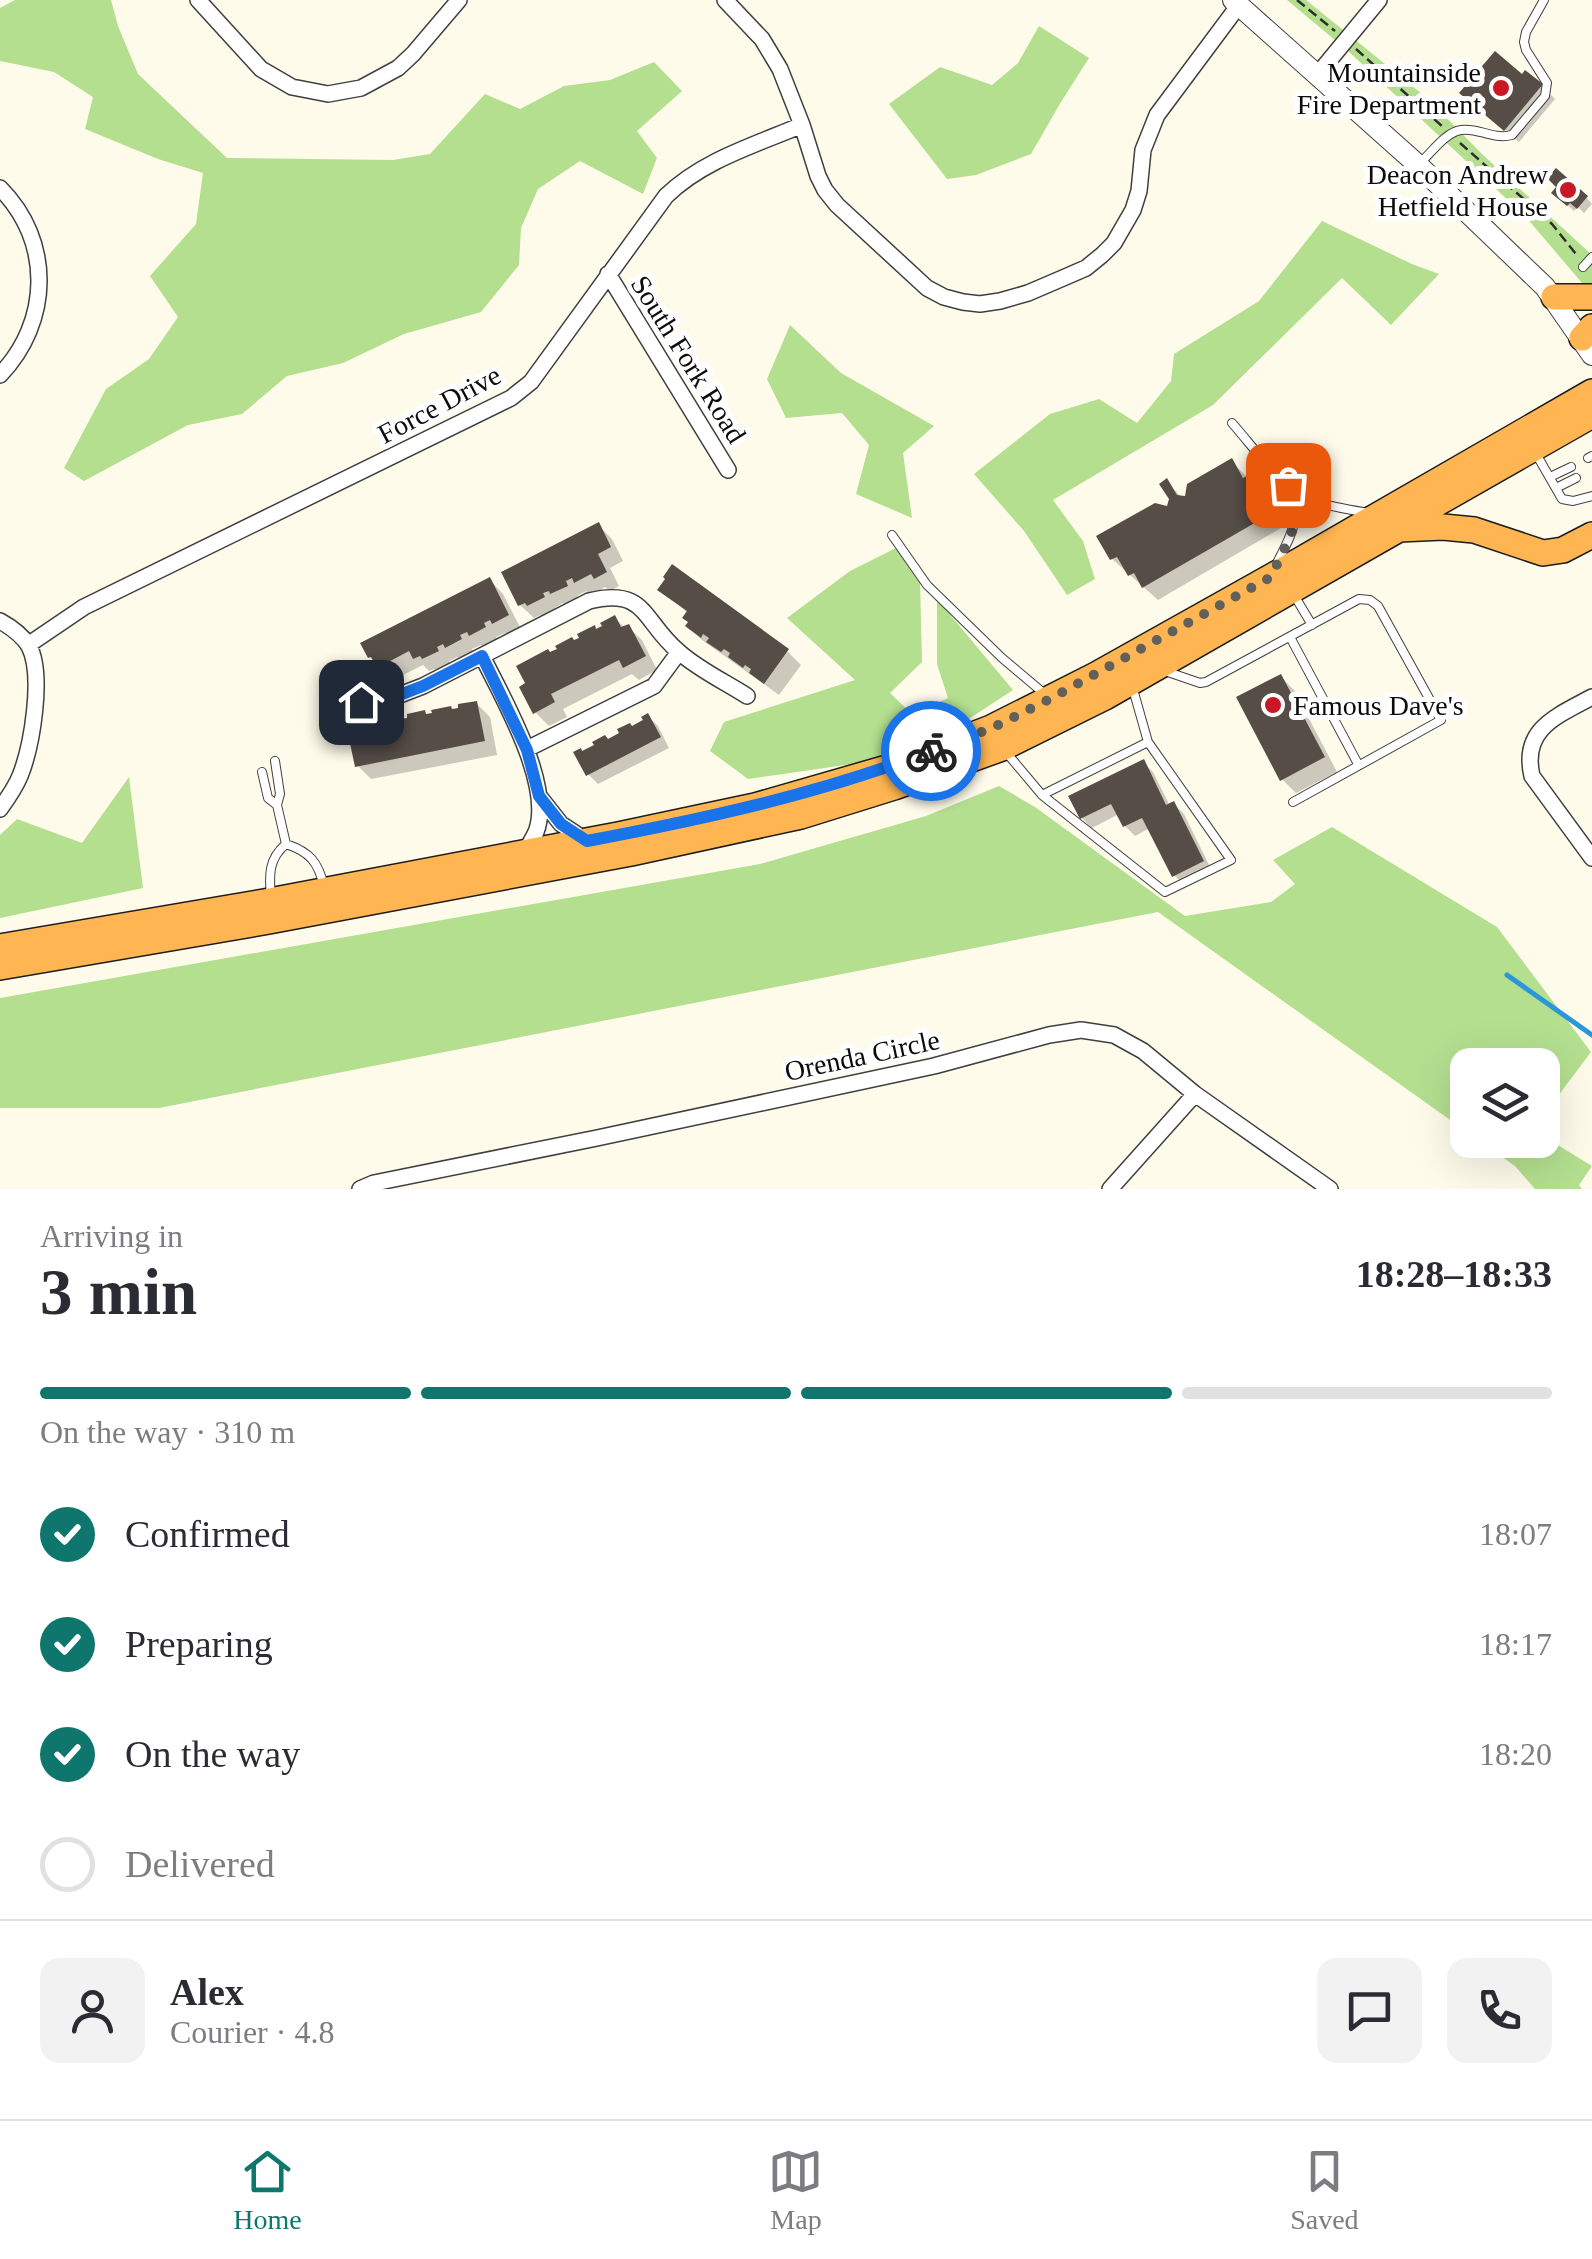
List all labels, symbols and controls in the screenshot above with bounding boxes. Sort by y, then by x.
place label: Mountainside Fire Department [1297,57,1481,120]
marker: Mountainside Fire Department [1490,77,1512,99]
place label: Deacon Andrew Hetfield House [1367,159,1549,222]
marker: Deacon Andrew Hetfield House [1557,179,1579,201]
street label: South Fork Road [625,270,752,449]
street label: Force Drive [373,359,506,450]
pin [1246,443,1331,528]
icon: bag [1261,458,1316,513]
pin [319,660,404,745]
icon: home [334,675,389,730]
place label: Famous Dave's [1293,690,1464,721]
marker: Famous Dave's [1262,694,1284,716]
courier [881,701,981,801]
icon: bike [904,724,959,779]
street label: Orenda Circle [782,1024,943,1087]
map controls [1450,1048,1560,1158]
button: layers [1450,1048,1560,1158]
text: Arriving in [40,1218,183,1254]
text: 18:28–18:33 [1356,1253,1552,1295]
text: 3 min [40,1256,197,1328]
text: On the way · 310 m [40,1414,295,1450]
icon: check [40,1507,95,1562]
text: Confirmed [125,1513,290,1555]
text: 18:07 [1479,1516,1552,1552]
icon: check [40,1617,95,1672]
text: Preparing [125,1623,273,1665]
text: 18:17 [1479,1626,1552,1662]
icon: check [40,1727,95,1782]
text: On the way [125,1733,300,1775]
text: 18:20 [1479,1736,1552,1772]
text: Delivered [125,1843,275,1885]
button: person [40,1958,145,2063]
button: chat [1317,1958,1422,2063]
button: phone [1447,1958,1552,2063]
text: Alex [170,1971,244,2013]
text: Courier · 4.8 [170,2014,334,2050]
tab: Home [233,2144,302,2236]
tab: Map [768,2144,823,2236]
tab: Saved [1290,2144,1359,2236]

